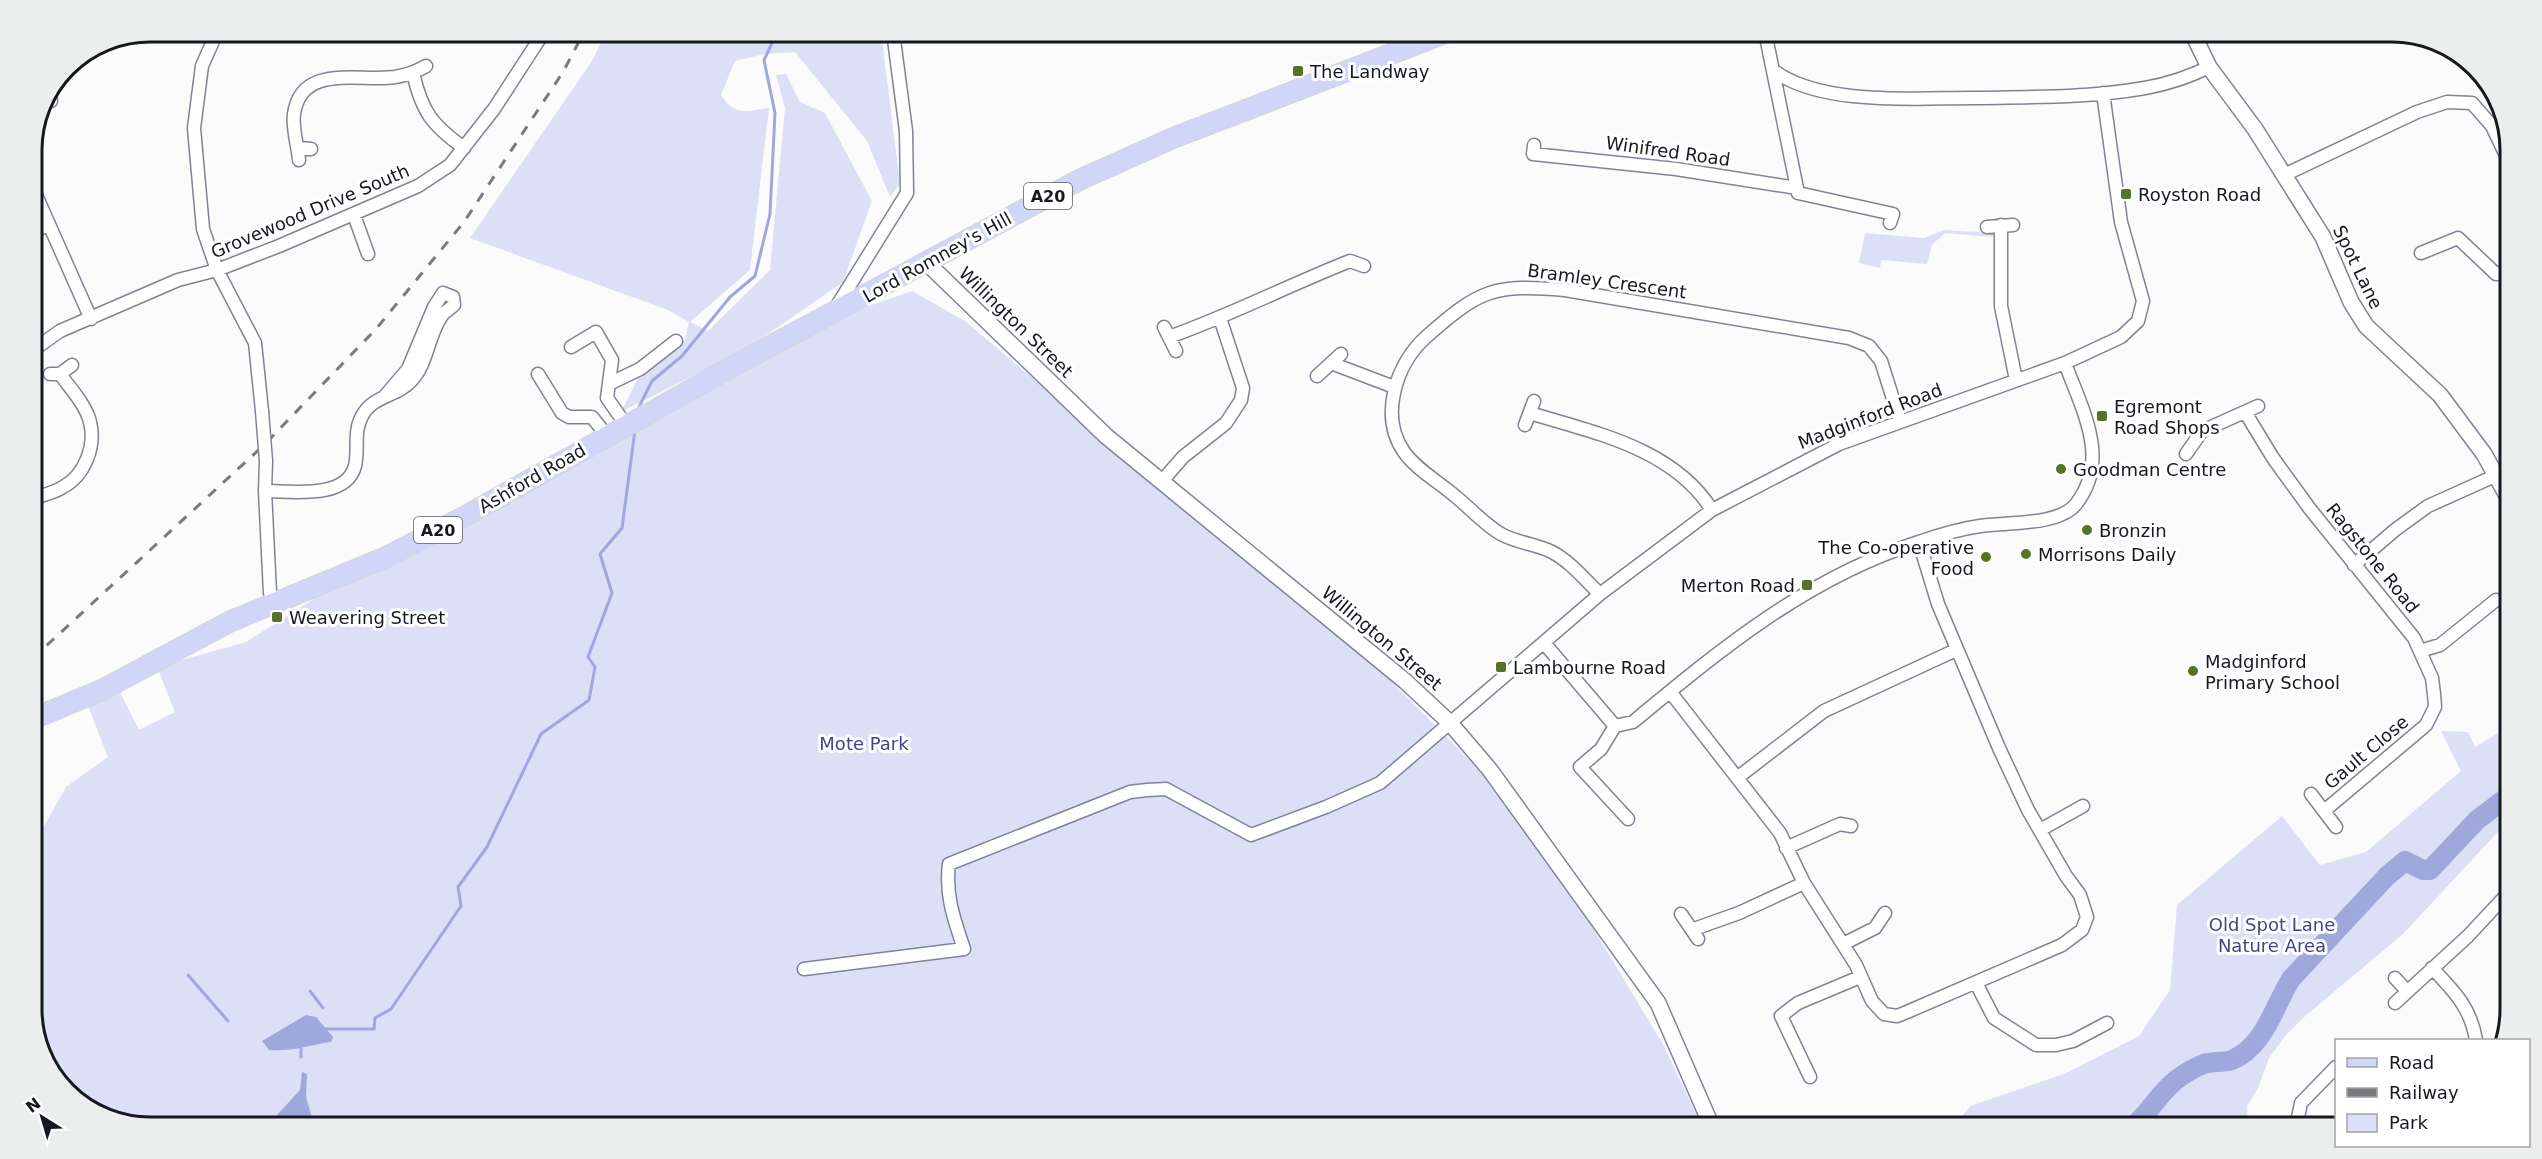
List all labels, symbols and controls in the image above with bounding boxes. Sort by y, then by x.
place label: The Landway [1309,61,1430,82]
marker: The Landway [1291,64,1305,78]
street label: Winifred Road [1604,132,1732,170]
street label: Grovewood Drive South [208,160,412,262]
road number: A20 [1024,183,1072,209]
place label: Royston Road [2138,184,2261,205]
marker: Royston Road [2119,187,2133,201]
street label: Lord Romney's Hill [859,207,1015,307]
street label: Spot Lane [2329,222,2387,312]
street label: Bramley Crescent [1526,259,1688,303]
street label: Willington Street [955,262,1077,382]
street label: Madginford Road [1795,379,1945,453]
place label: Egremont Road Shops [2114,396,2220,438]
marker: Egremont Road Shops [2095,409,2109,423]
street label: Ashford Road [475,439,589,517]
place label: Goodman Centre [2073,459,2226,480]
marker: Goodman Centre [2054,462,2068,476]
street label: Ragstone Road [2322,499,2424,617]
road number: A20 [414,517,462,543]
place label: Bronzin [2099,520,2167,541]
marker: Bronzin [2080,523,2094,537]
place label: The Co-operative Food [1817,537,1974,579]
place label: Morrisons Daily [2038,544,2177,565]
marker: Morrisons Daily [2019,547,2033,561]
marker: The Co-operative Food [1979,550,1993,564]
place label: Merton Road [1681,575,1795,596]
marker: Merton Road [1800,578,1814,592]
street label: Willington Street [1318,582,1446,694]
place label: Weavering Street [289,607,445,628]
marker: Weavering Street [270,610,284,624]
place label: Madginford Primary School [2205,651,2340,693]
place label: Lambourne Road [1513,657,1666,678]
marker: Lambourne Road [1494,660,1508,674]
marker: Madginford Primary School [2186,664,2200,678]
street label: Gault Close [2320,711,2412,793]
park label: Mote Park [819,733,909,754]
park label: Old Spot Lane Nature Area [2209,914,2335,956]
legend [2335,1039,2530,1147]
text: Road [2389,1052,2434,1073]
text: Railway [2389,1082,2459,1103]
north arrow [12,1087,72,1147]
text: N [22,1094,44,1117]
text: Park [2389,1112,2428,1133]

